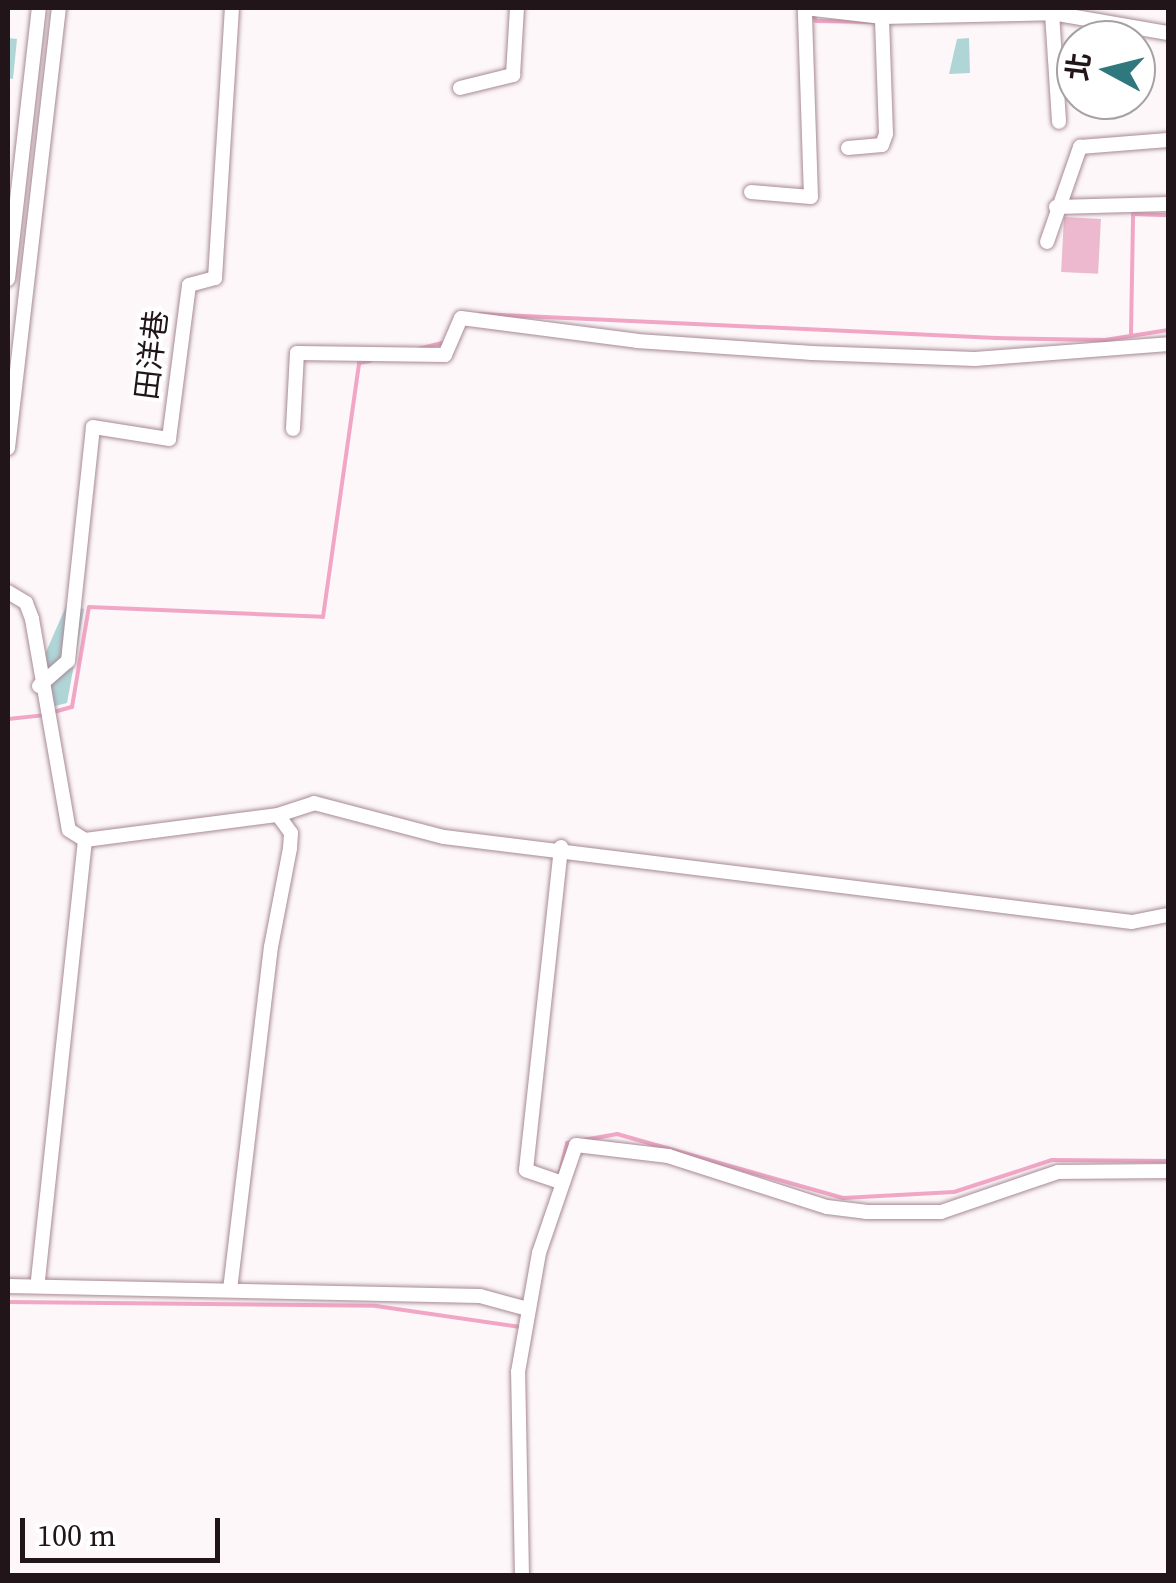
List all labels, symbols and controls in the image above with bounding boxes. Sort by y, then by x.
north arrow [1056,20,1156,120]
text: 北 [1058,50,1099,83]
street label: 田洋巷 [129,308,175,402]
scale bar [25,1498,225,1560]
text: 100 m [37,1515,116,1556]

